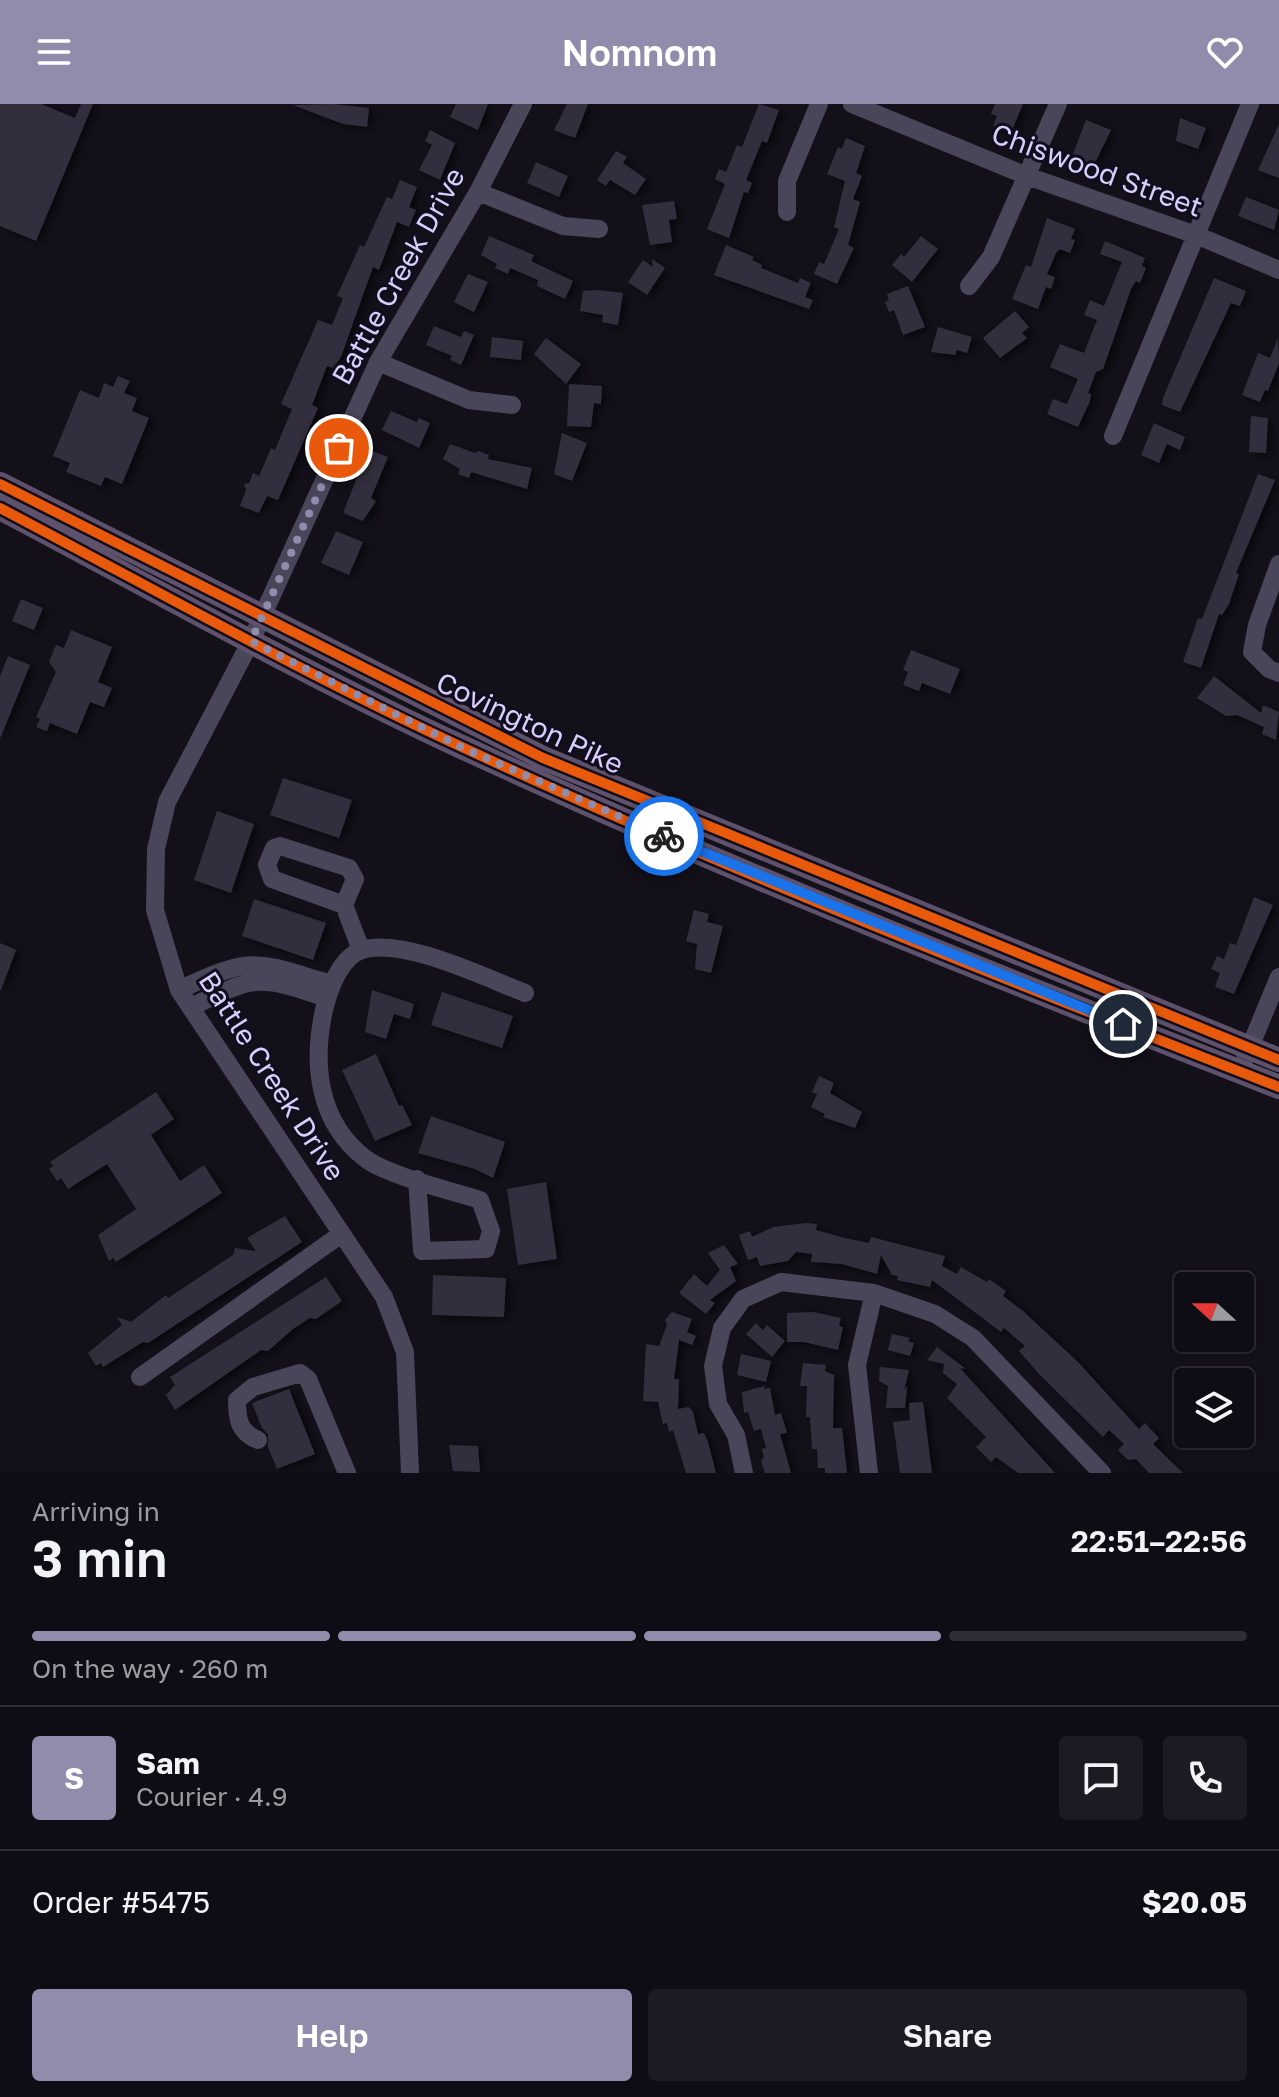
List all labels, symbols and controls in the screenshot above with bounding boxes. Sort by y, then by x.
icon: menu [32,30,76,74]
icon: heart [1203,30,1247,74]
text: Nomnom [562,31,717,74]
street label: Chiswood Street [987,116,1207,223]
street label: Battle Creek Drive [324,162,471,390]
pin [305,414,373,482]
icon: bag [317,426,361,470]
street label: Covington Pike [431,665,629,780]
courier [624,796,704,876]
icon: bike [642,814,686,858]
street label: Battle Creek Drive [192,965,352,1186]
pin [1089,990,1157,1058]
icon: home [1101,1002,1145,1046]
north arrow [1174,1272,1254,1352]
map controls [1174,1272,1254,1448]
button: layers [1174,1368,1254,1448]
text: Arriving in [32,1496,160,1527]
text: 22:51–22:56 [1071,1523,1247,1559]
text: 3 min [32,1526,167,1588]
text: On the way · 260 m [32,1653,268,1684]
button: chat [1059,1736,1143,1820]
button: phone [1163,1736,1247,1820]
text: Sam [136,1745,200,1781]
text: S [64,1760,84,1796]
text: Courier · 4.9 [136,1781,288,1812]
text: Order #5475 [32,1884,210,1920]
text: $20.05 [1142,1884,1247,1920]
button: Help [32,1989,632,2081]
button: Share [648,1989,1247,2081]

